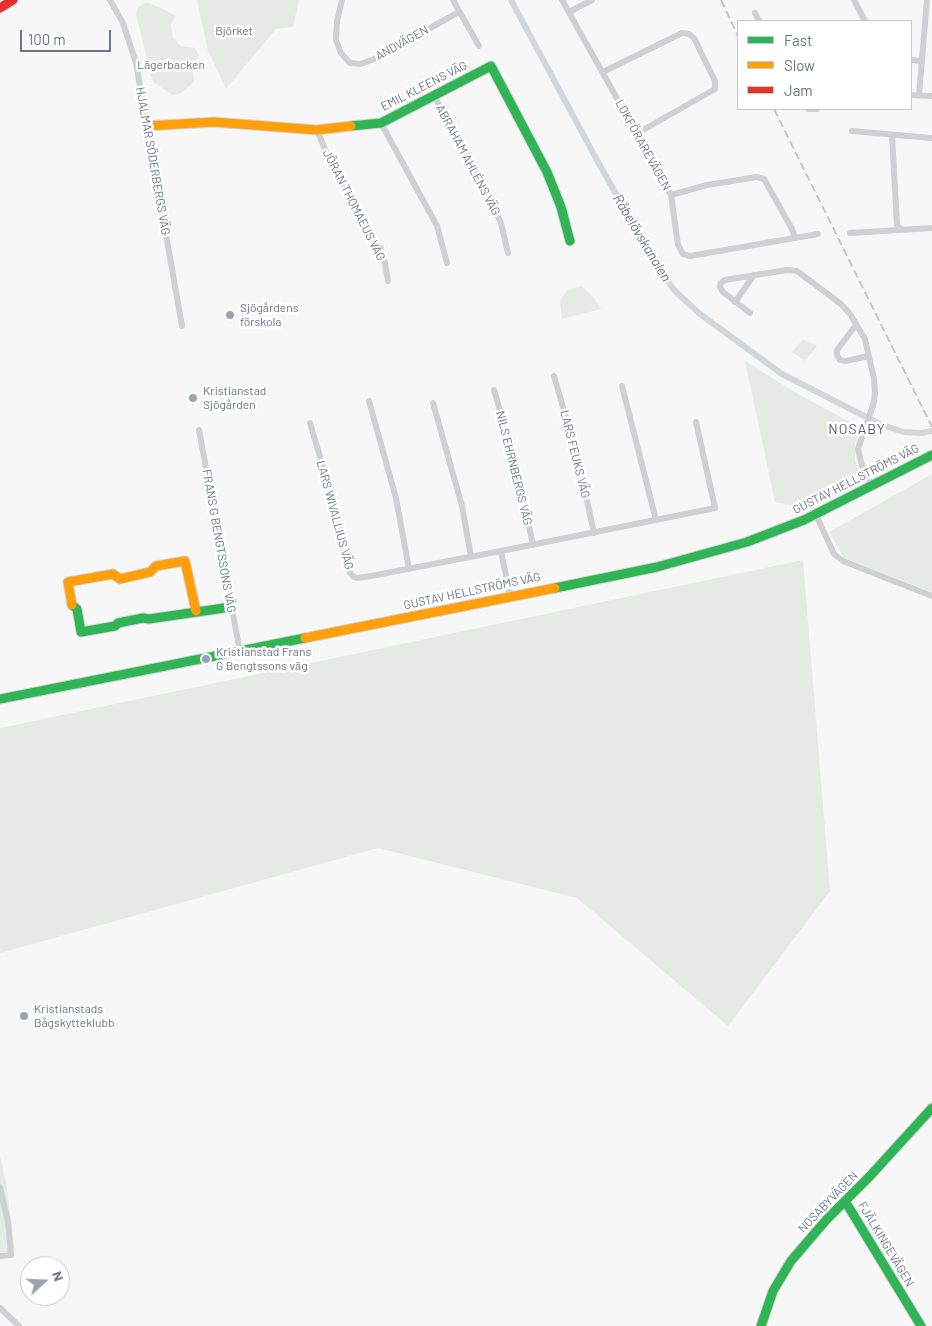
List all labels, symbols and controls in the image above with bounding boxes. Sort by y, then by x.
scale bar [22,20,114,52]
legend [737,20,912,110]
street label: ANDVÄGEN [373,23,431,63]
park label: Björket [215,24,253,38]
text: 100 m [28,30,66,48]
text: Fast [784,31,812,49]
text: Slow [784,56,815,74]
park label: Lägerbacken [137,58,205,72]
street label: EMIL KLEENS VÄG [378,58,470,114]
text: Jam [784,81,813,99]
street label: HJALMAR SÖDERBERGS VÄG [133,86,173,236]
street label: LOKFÖRAREVÄGEN [612,97,674,193]
street label: ABRAHAM AHLÉNS VÄG [433,102,503,218]
street label: JÖRAN THOMAEUS VÄG [320,147,388,263]
water label: Råbelövskanalen [609,191,675,285]
place label: Sjögårdens förskola [240,301,298,329]
marker: Sjögårdens förskola [224,309,236,321]
place label: Kristianstad Sjögården [203,384,266,412]
marker: Kristianstad Sjögården [187,392,199,404]
street label: LARS FEUKS VÄG [557,408,593,500]
street label: NILS EHRNBERGS VÄG [493,409,535,527]
district label: NOSABY [828,421,886,437]
street label: GUSTAV HELLSTRÖMS VÄG [790,441,922,517]
street label: LARS WIVALLIUS VÄG [313,459,357,571]
street label: FRANS G BENGTSSONS VÄG [199,468,239,614]
street label: GUSTAV HELLSTRÖMS VÄG [402,569,542,613]
place label: Kristianstad Frans G Bengtssons väg [216,645,311,673]
marker: Kristianstad Frans G Bengtssons väg [200,653,212,665]
place label: Kristianstads Bågskytteklubb [34,1002,114,1030]
marker: Kristianstads Bågskytteklubb [18,1010,30,1022]
street label: NOSABYVÄGEN [795,1168,861,1236]
street label: FJÄLKINGEVÄGEN [855,1199,917,1289]
north arrow [20,1256,70,1306]
text: N [49,1269,68,1283]

